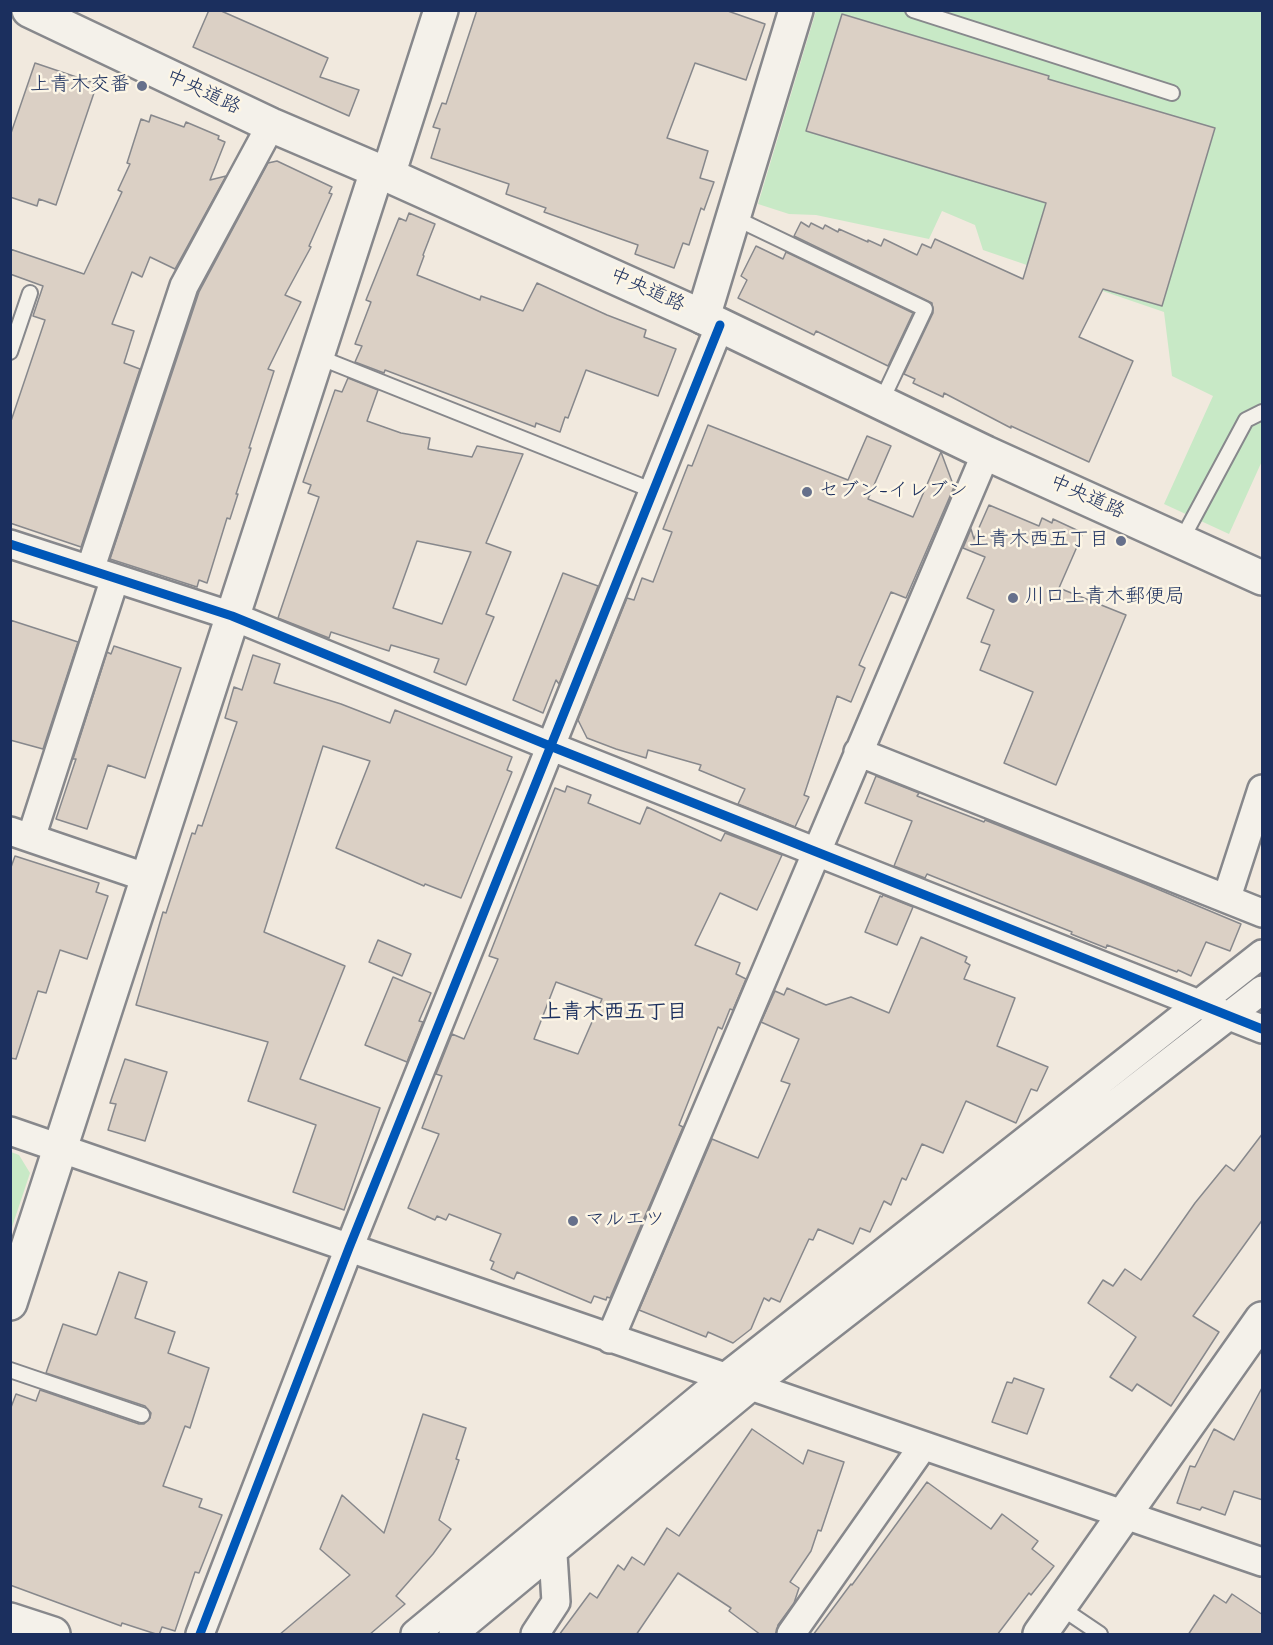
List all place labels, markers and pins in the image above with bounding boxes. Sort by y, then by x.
place label: 上青木交番 [30,74,130,98]
marker: 上青木交番 [135,79,149,93]
place label: セブン-イレブン [819,480,968,504]
marker: セブン-イレブン [800,485,814,499]
place label: 上青木西五丁目 [969,529,1109,553]
marker: 上青木西五丁目 [1114,534,1128,548]
place label: 川口上青木郵便局 [1025,586,1185,610]
marker: 川口上青木郵便局 [1006,591,1020,605]
place label: マルエツ [585,1209,665,1233]
marker: マルエツ [566,1214,580,1228]

